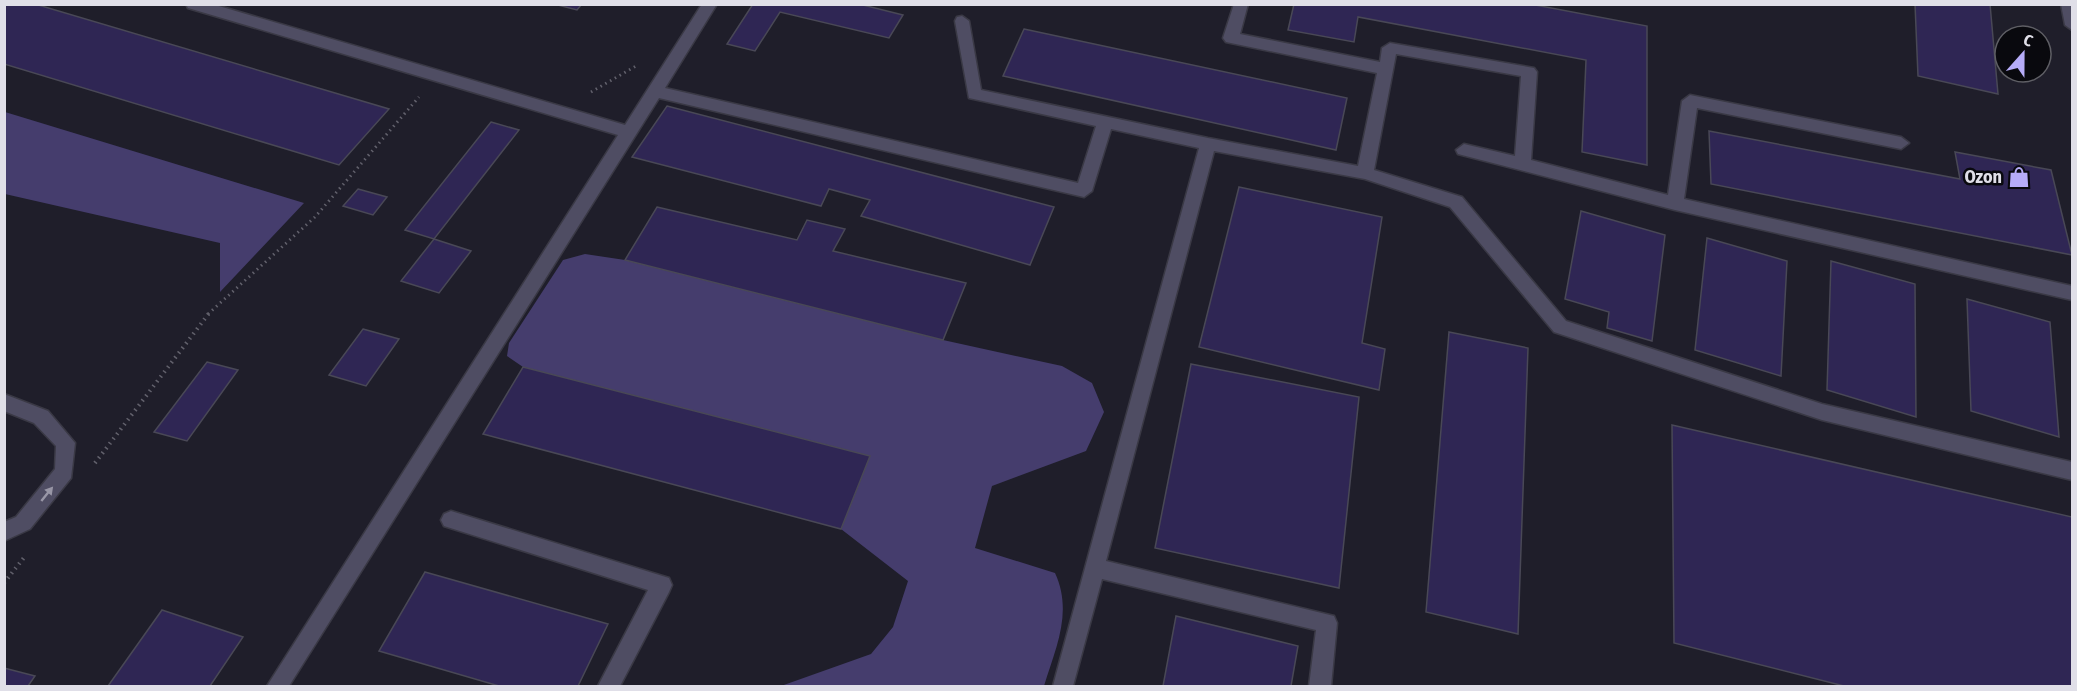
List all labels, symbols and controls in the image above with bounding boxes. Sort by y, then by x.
north arrow [1993,24,2053,84]
text: С [2021,30,2036,51]
shop icon: Ozon [2007,165,2031,189]
place label: Ozon [1964,166,2002,188]
one-way arrow [40,486,52,501]

